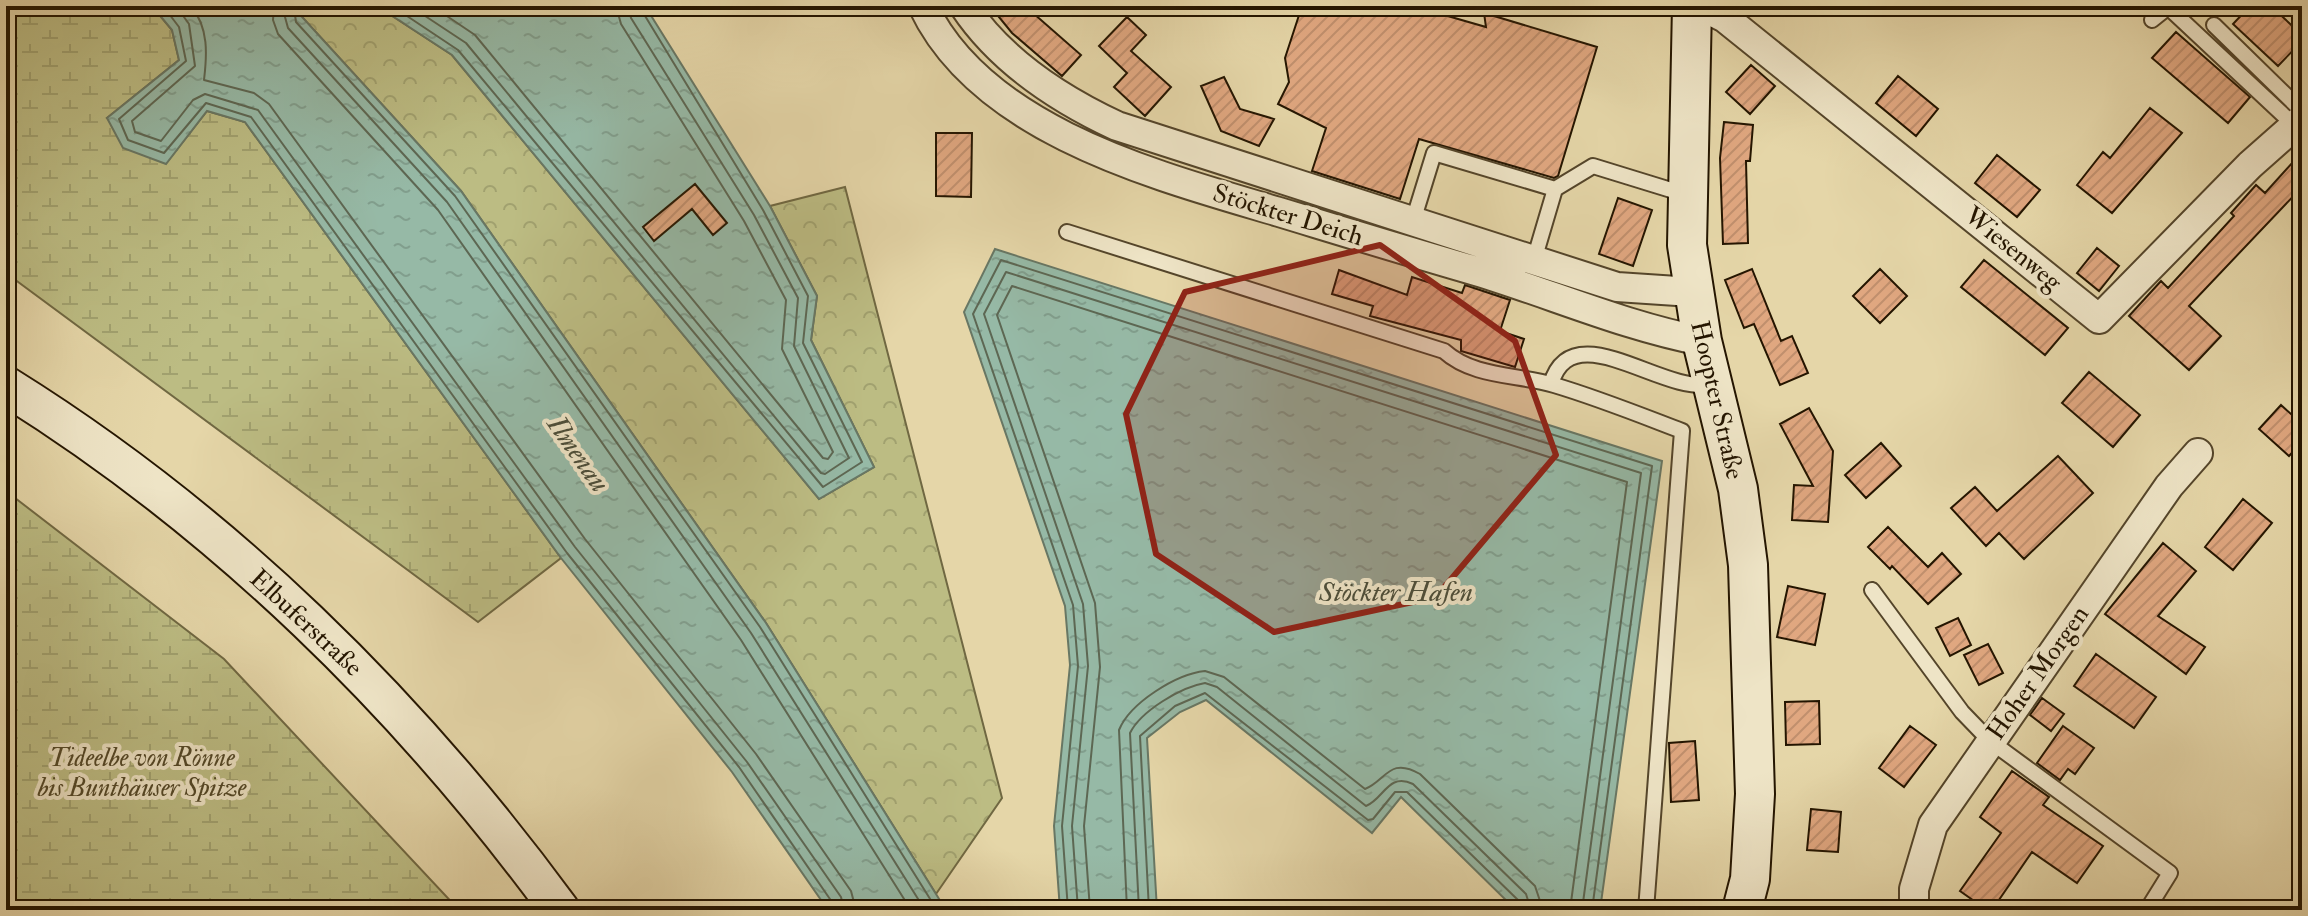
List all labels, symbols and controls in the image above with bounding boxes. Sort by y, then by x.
street label: Stöckter Deich [1209,177,1367,253]
street label: Wiesenweg [1957,199,2069,299]
street label: Hoopter Straße [1682,318,1751,483]
water label: Ilmenau [538,407,617,499]
street label: Elbuferstraße [243,563,369,683]
water label: Stöckter Hafen [1318,575,1473,610]
street label: Hoher Morgen [1980,600,2096,746]
park label: Tideelbe von Rönne bis Bunthäuser Spitze [37,742,247,804]

